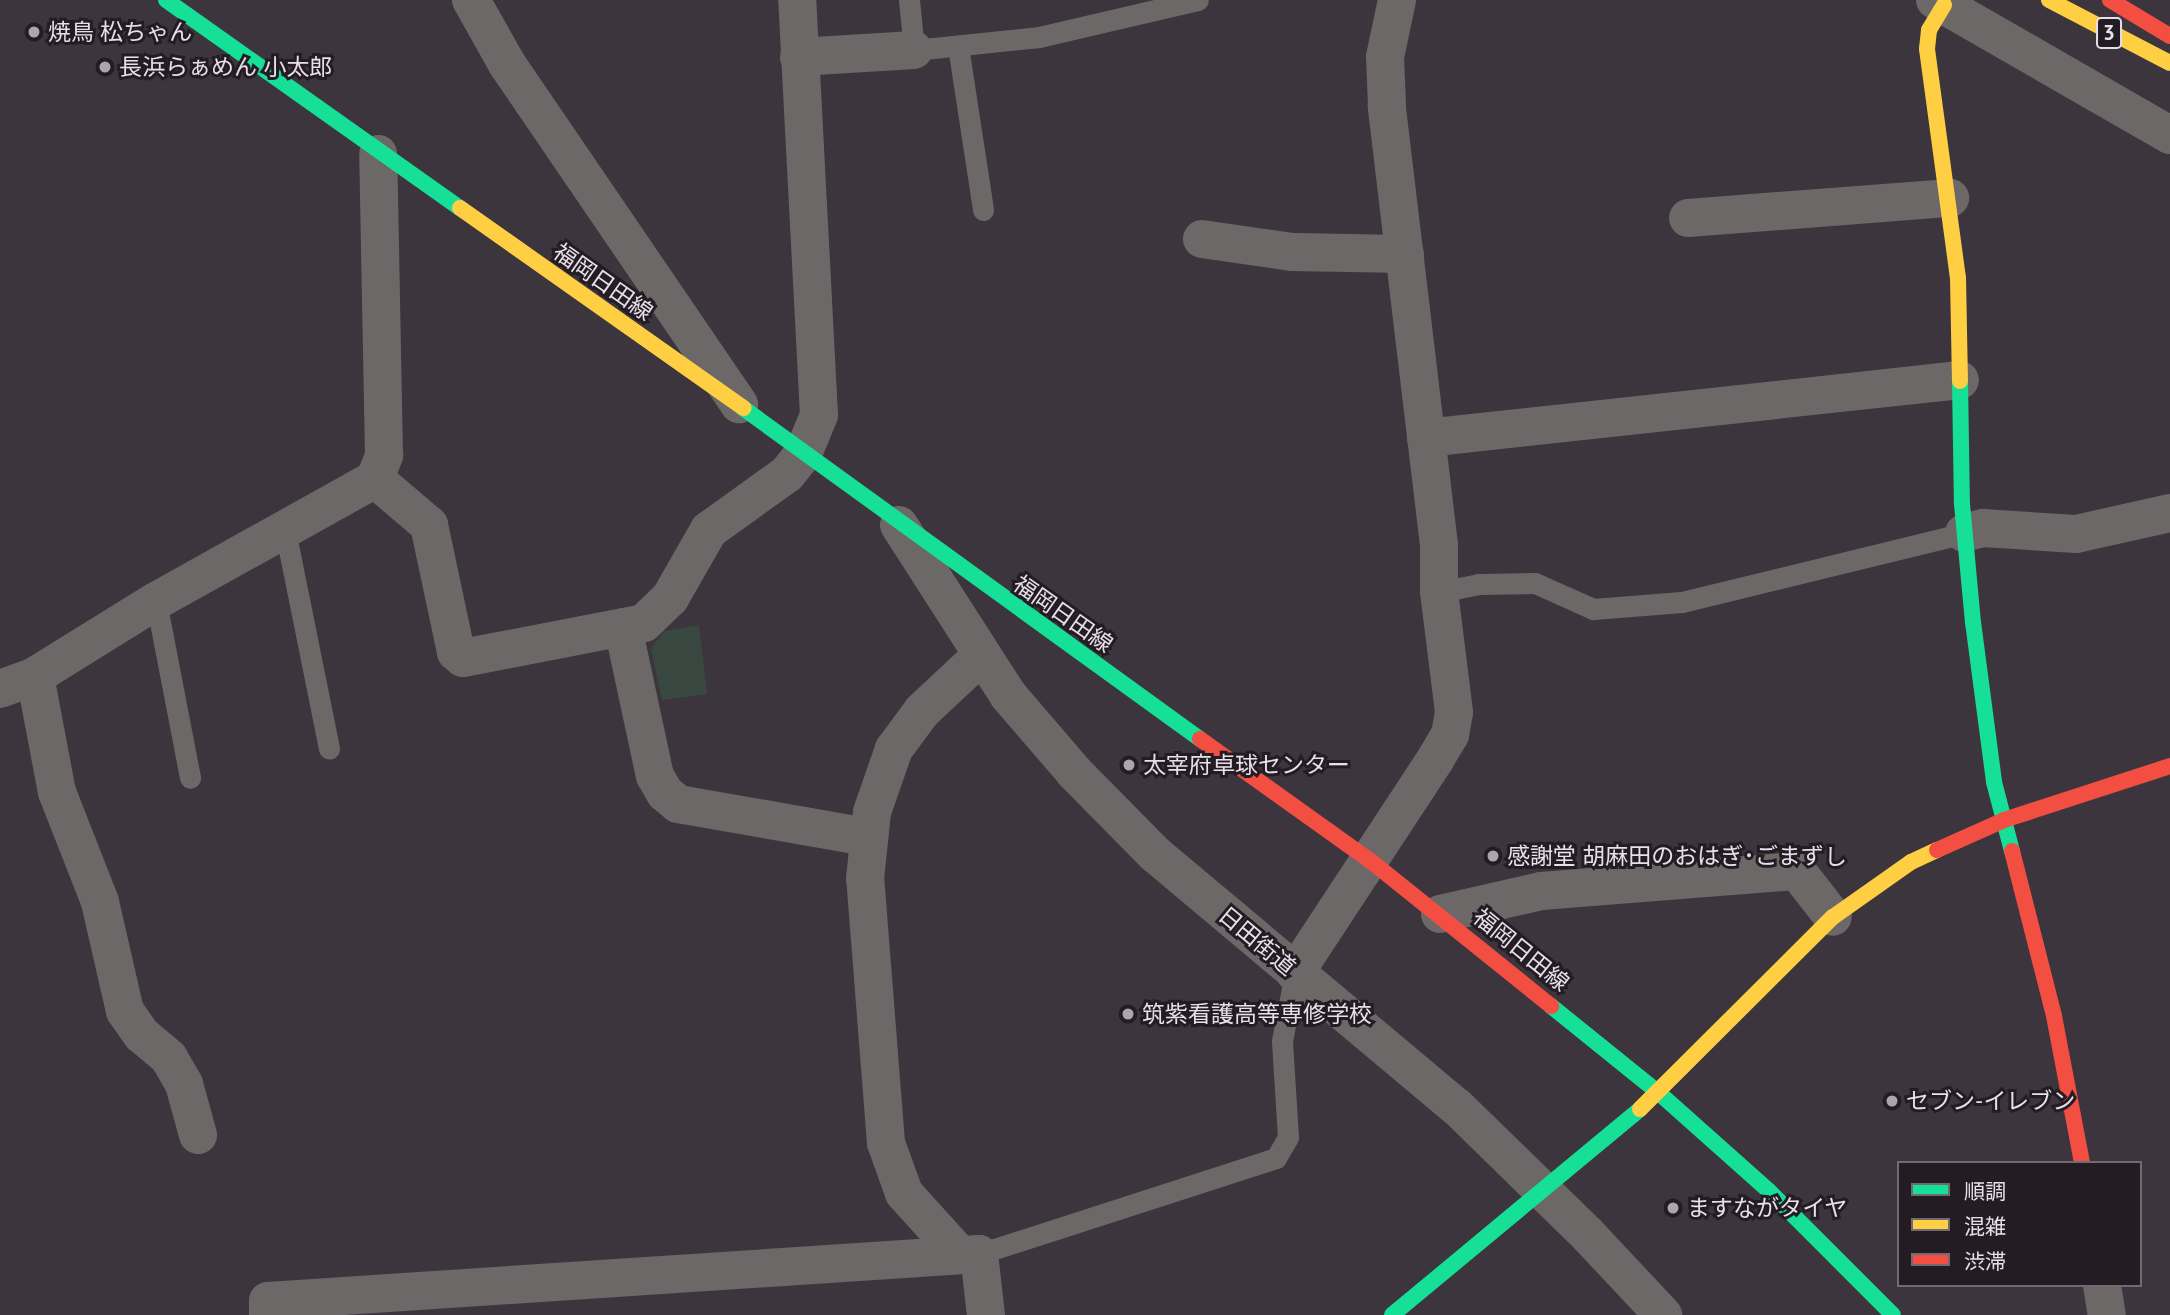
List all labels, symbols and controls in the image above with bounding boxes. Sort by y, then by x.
road number: 3 [2095,16,2123,50]
place label: 焼鳥 松ちゃん [48,18,192,46]
marker: 焼鳥 松ちゃん [26,24,42,40]
place label: 長浜らぁめん 小太郎 [119,53,332,81]
marker: 長浜らぁめん 小太郎 [97,59,113,75]
street label: 福岡日田線 [548,238,658,326]
street label: 福岡日田線 [1008,570,1118,658]
place label: 太宰府卓球センター [1143,751,1350,779]
marker: 太宰府卓球センター [1121,757,1137,773]
place label: 感謝堂 胡麻田のおはぎ･ごまずし [1507,842,1847,870]
marker: 感謝堂 胡麻田のおはぎ･ごまずし [1485,848,1501,864]
street label: 日田街道 [1213,901,1301,981]
street label: 福岡日田線 [1468,903,1574,997]
place label: 筑紫看護高等専修学校 [1142,1000,1372,1028]
marker: 筑紫看護高等専修学校 [1120,1006,1136,1022]
place label: セブン-イレブン [1906,1087,2075,1115]
marker: セブン-イレブン [1884,1093,1900,1109]
legend [1897,1161,2142,1287]
text: 順調 [1964,1178,2006,1205]
place label: ますながタイヤ [1687,1194,1848,1222]
marker: ますながタイヤ [1665,1200,1681,1216]
text: 混雑 [1964,1213,2006,1240]
text: 渋滞 [1964,1248,2006,1275]

